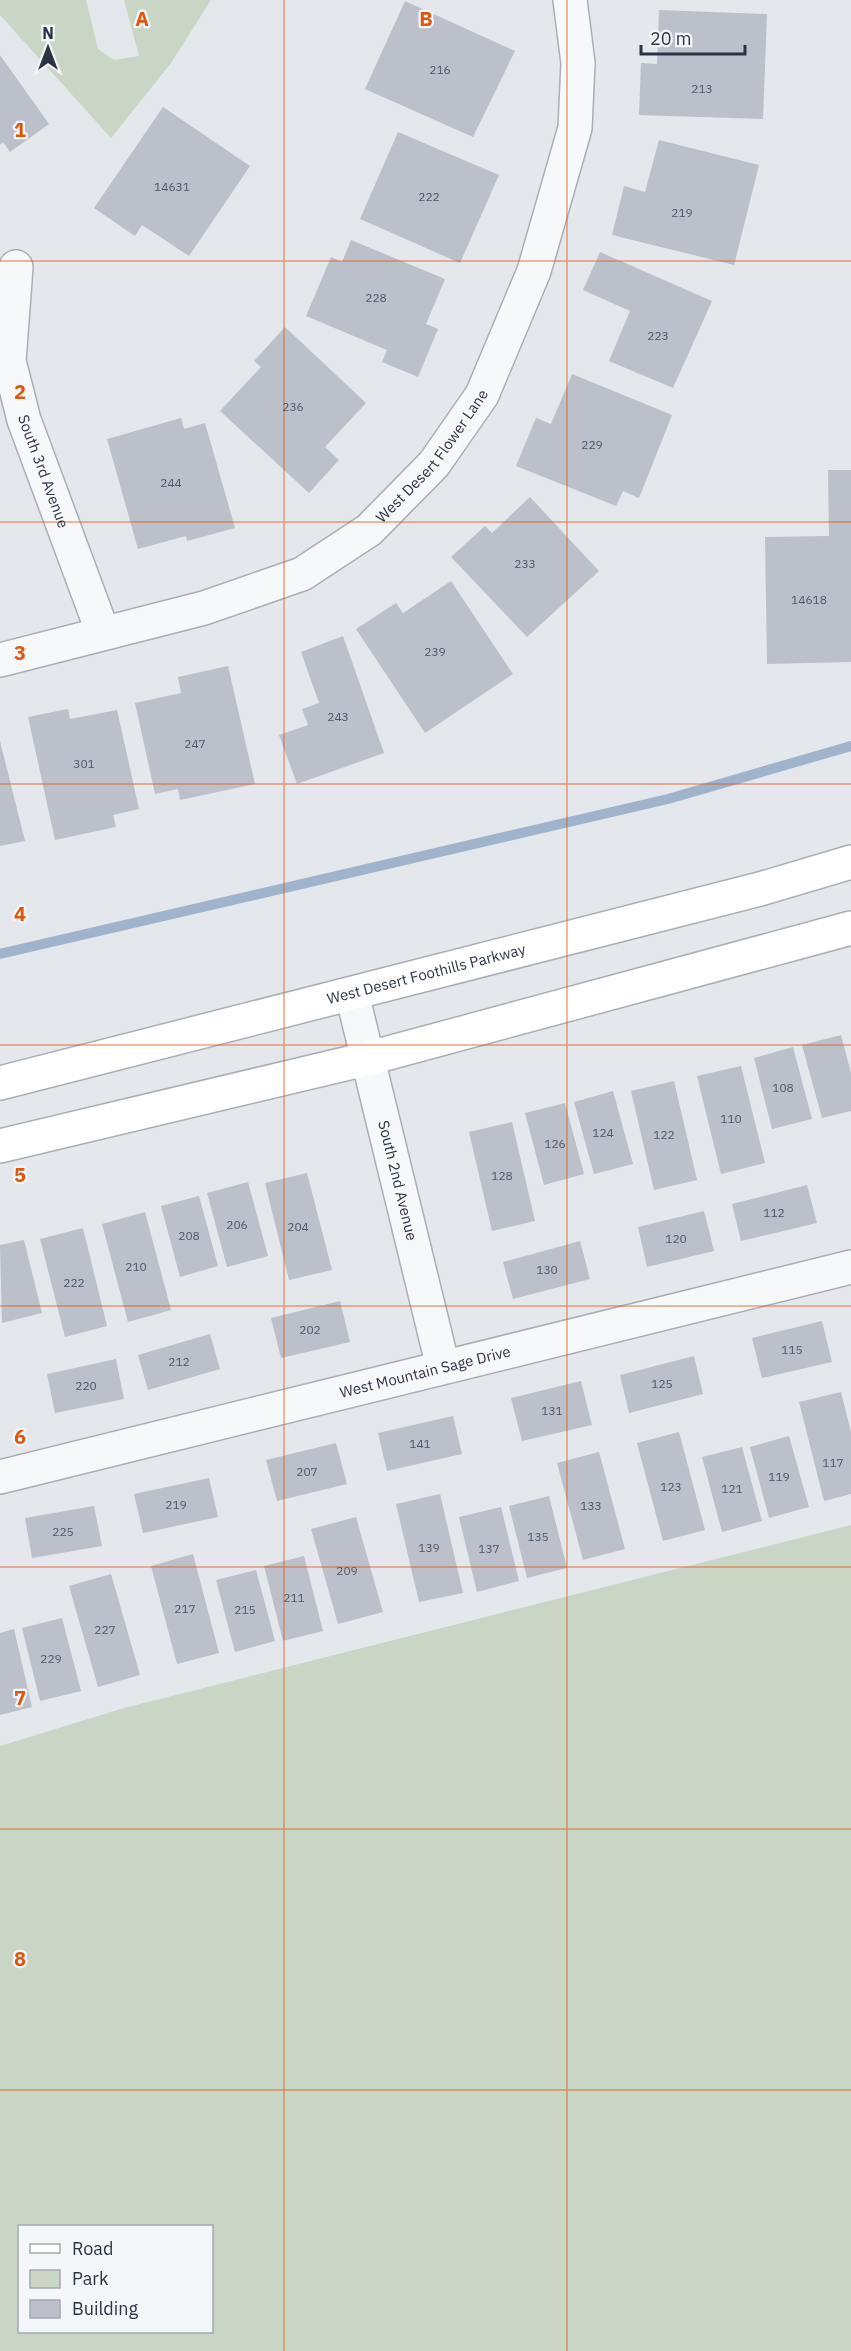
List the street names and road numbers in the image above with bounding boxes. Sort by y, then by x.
street label: West Desert Flower Lane [372,387,492,526]
street label: South 3rd Avenue [14,413,73,531]
street label: West Desert Foothills Parkway [325,939,528,1008]
street label: South 2nd Avenue [374,1118,422,1242]
street label: West Mountain Sage Drive [338,1341,513,1402]

